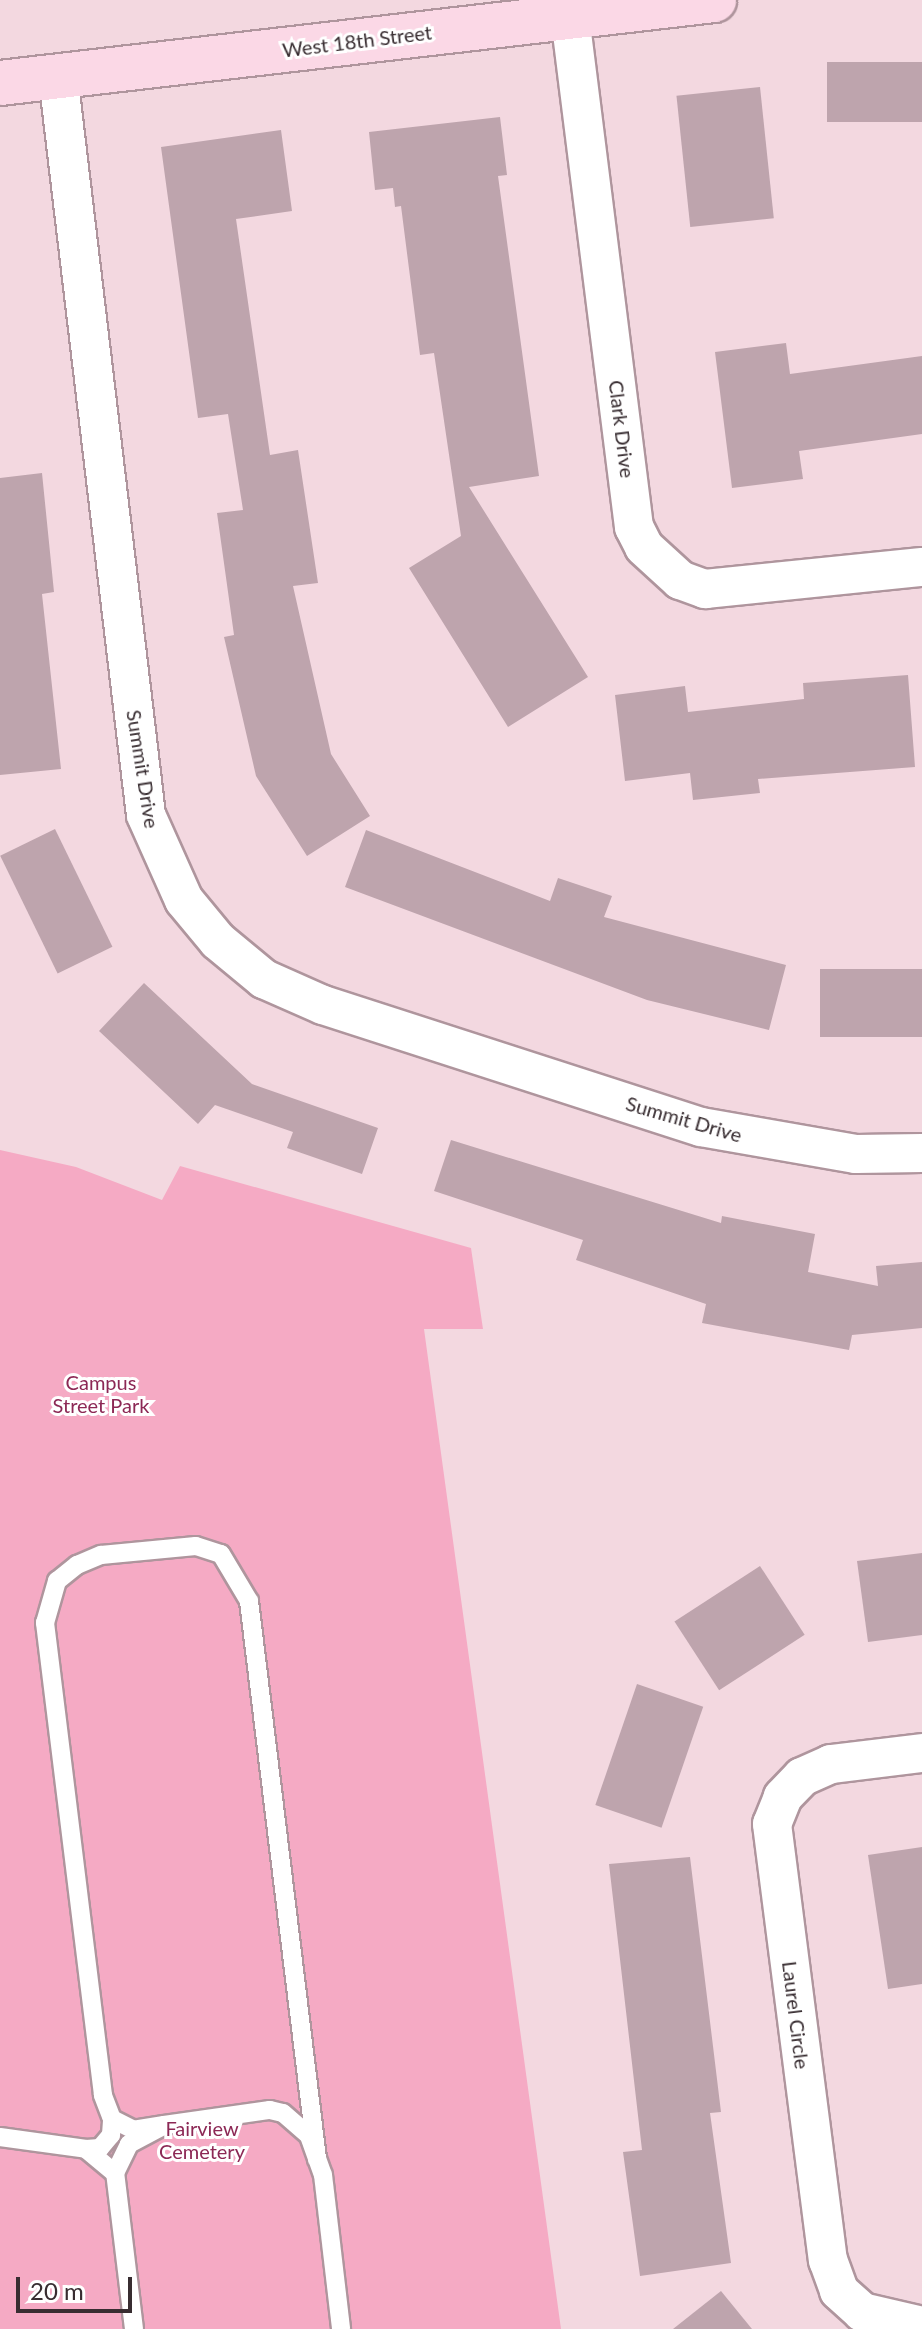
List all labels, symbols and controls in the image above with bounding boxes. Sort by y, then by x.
street label: West 18th Street [281,20,433,62]
street label: Clark Drive [604,379,640,479]
street label: Summit Drive [122,708,164,830]
street label: Summit Drive [623,1091,745,1147]
park label: Campus Street Park [53,1371,149,1418]
street label: Laurel Circle [777,1960,815,2070]
park label: Fairview Cemetery [159,2116,245,2163]
scale bar [20,2261,136,2311]
text: 20 m [30,2276,84,2305]

